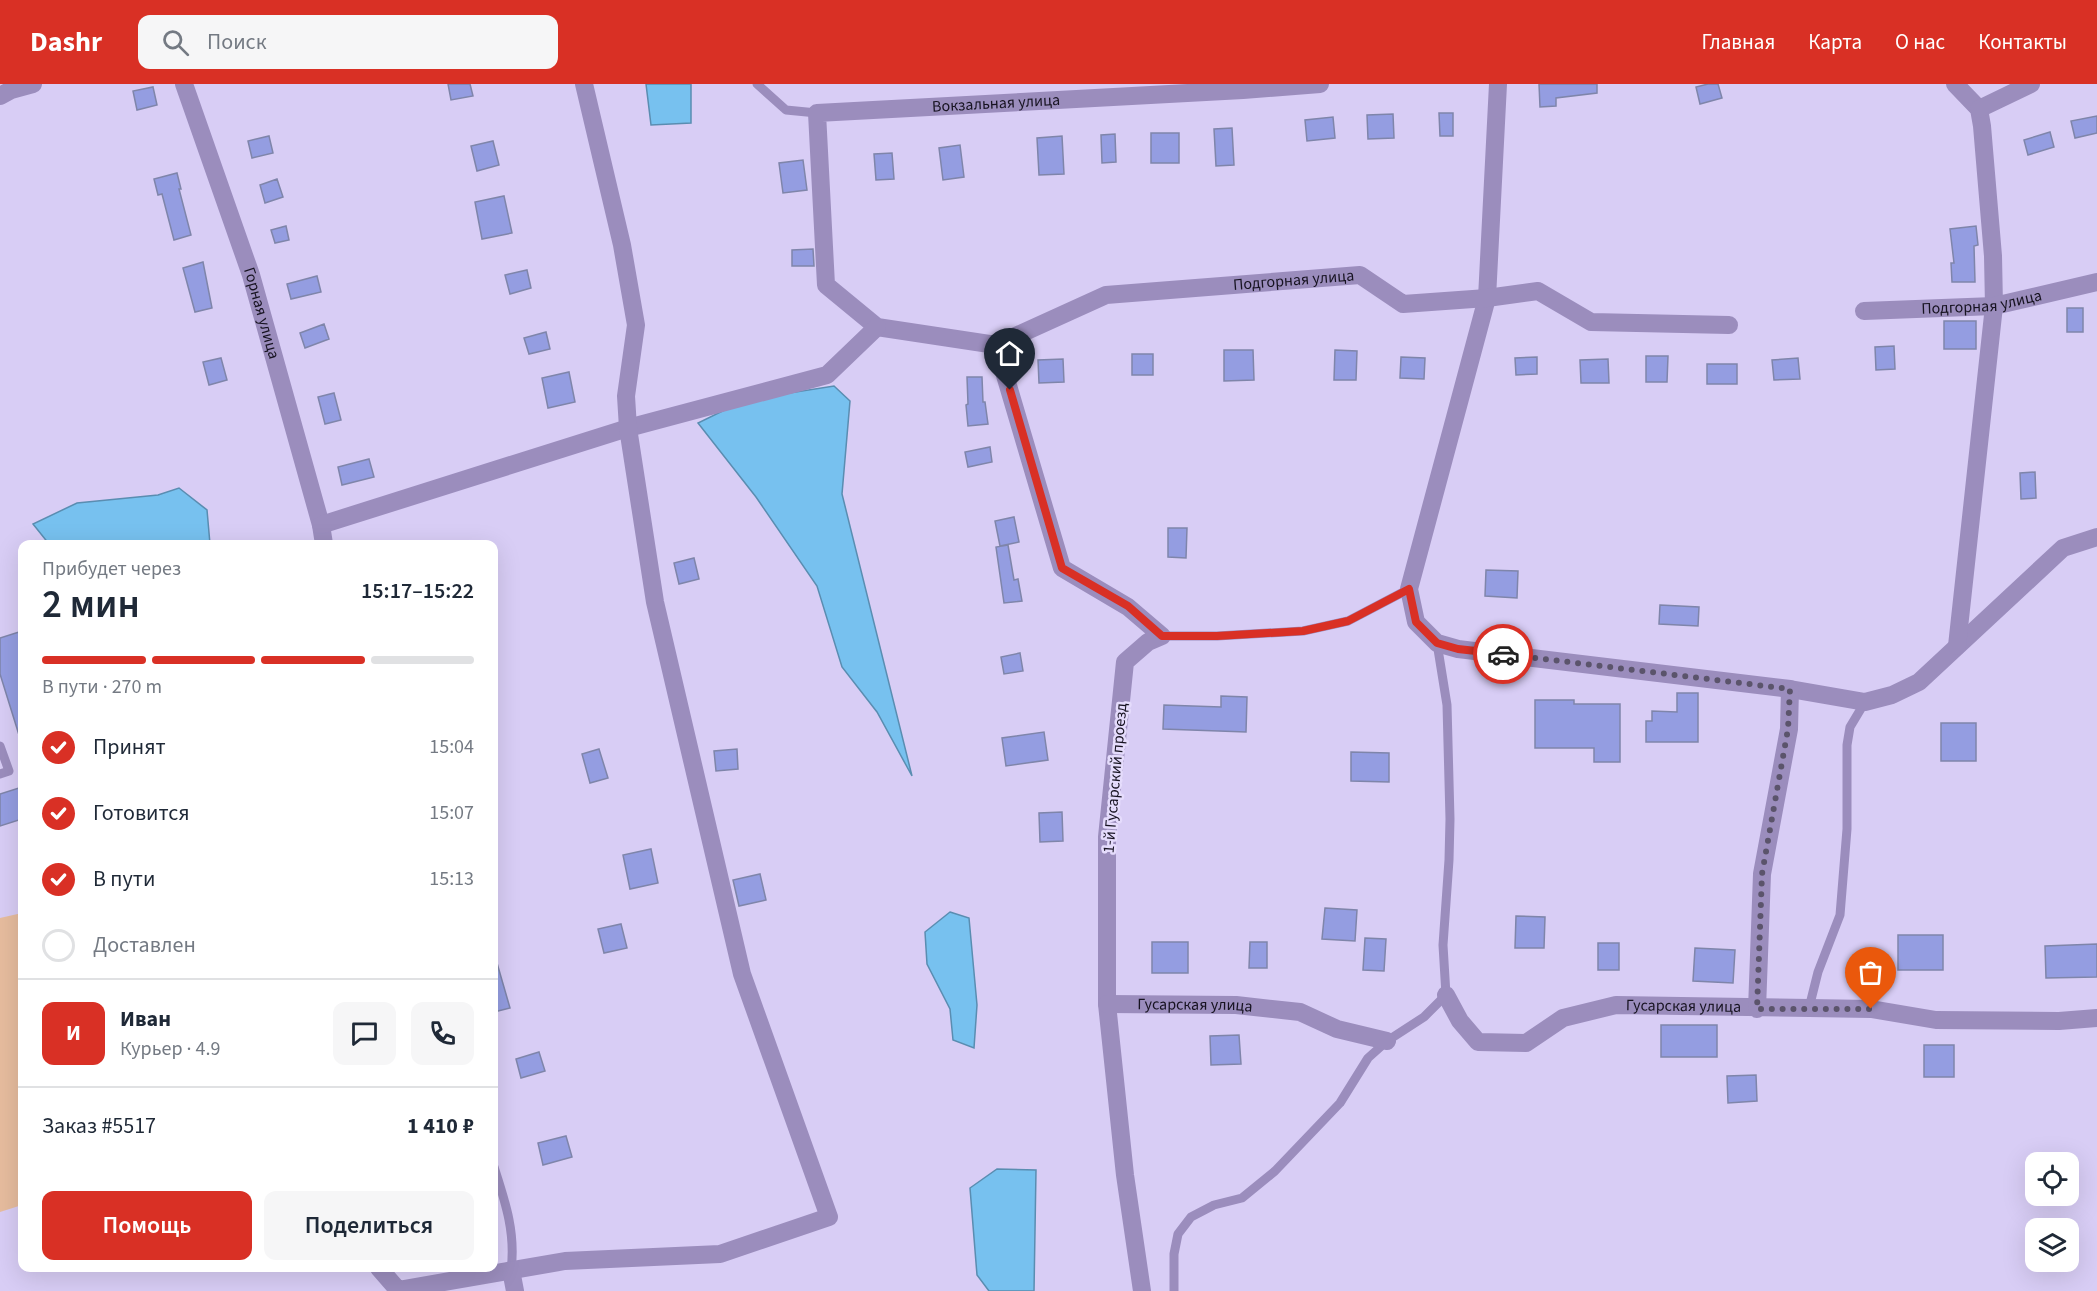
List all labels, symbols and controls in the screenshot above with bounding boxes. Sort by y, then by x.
search box [138,15,558,69]
text: Dashr [30,22,102,62]
icon: search [159,26,192,59]
text: Поиск [207,26,267,58]
text: Главная [1702,27,1775,57]
text: Карта [1808,27,1862,57]
text: О нас [1895,27,1945,57]
text: Контакты [1978,27,2067,57]
street label: Вокзальная улица [931,89,1061,118]
street label: Горная улица [238,264,285,362]
street label: Подгорная улица [1232,264,1355,296]
street label: Подгорная улица [1921,284,2044,320]
pin [984,328,1035,390]
icon: home [993,337,1026,370]
text: Прибудет через [42,555,181,583]
text: 15:17–15:22 [361,575,474,607]
text: 2 мин [42,577,140,633]
courier [1473,624,1533,684]
icon: car [1487,638,1520,671]
text: В пути · 270 m [42,673,162,701]
street label: 1-й Гусарский проезд [1097,702,1133,854]
icon: check [42,731,75,764]
text: Принят [93,731,166,763]
text: 15:04 [429,733,474,761]
icon: check [42,797,75,830]
text: Готовится [93,797,190,829]
text: 15:07 [429,799,474,827]
icon: check [42,863,75,896]
text: В пути [93,863,155,895]
text: 15:13 [429,865,474,893]
text: Доставлен [93,929,196,961]
pin [1845,947,1896,1009]
icon: bag [1854,956,1887,989]
street label: Гусарская улица [1137,993,1254,1018]
street label: Гусарская улица [1626,994,1741,1018]
button: chat [333,1002,396,1065]
button: phone [411,1002,474,1065]
text: Иван [120,1003,171,1035]
text: И [66,1017,81,1049]
text: Курьер · 4.9 [120,1035,220,1063]
text: Заказ #5517 [42,1110,156,1142]
text: 1 410 ₽ [407,1110,474,1142]
map controls [2025,1152,2079,1272]
button: locate [2025,1152,2079,1206]
button: Помощь [42,1191,252,1260]
button: Поделиться [264,1191,474,1260]
button: layers [2025,1218,2079,1272]

